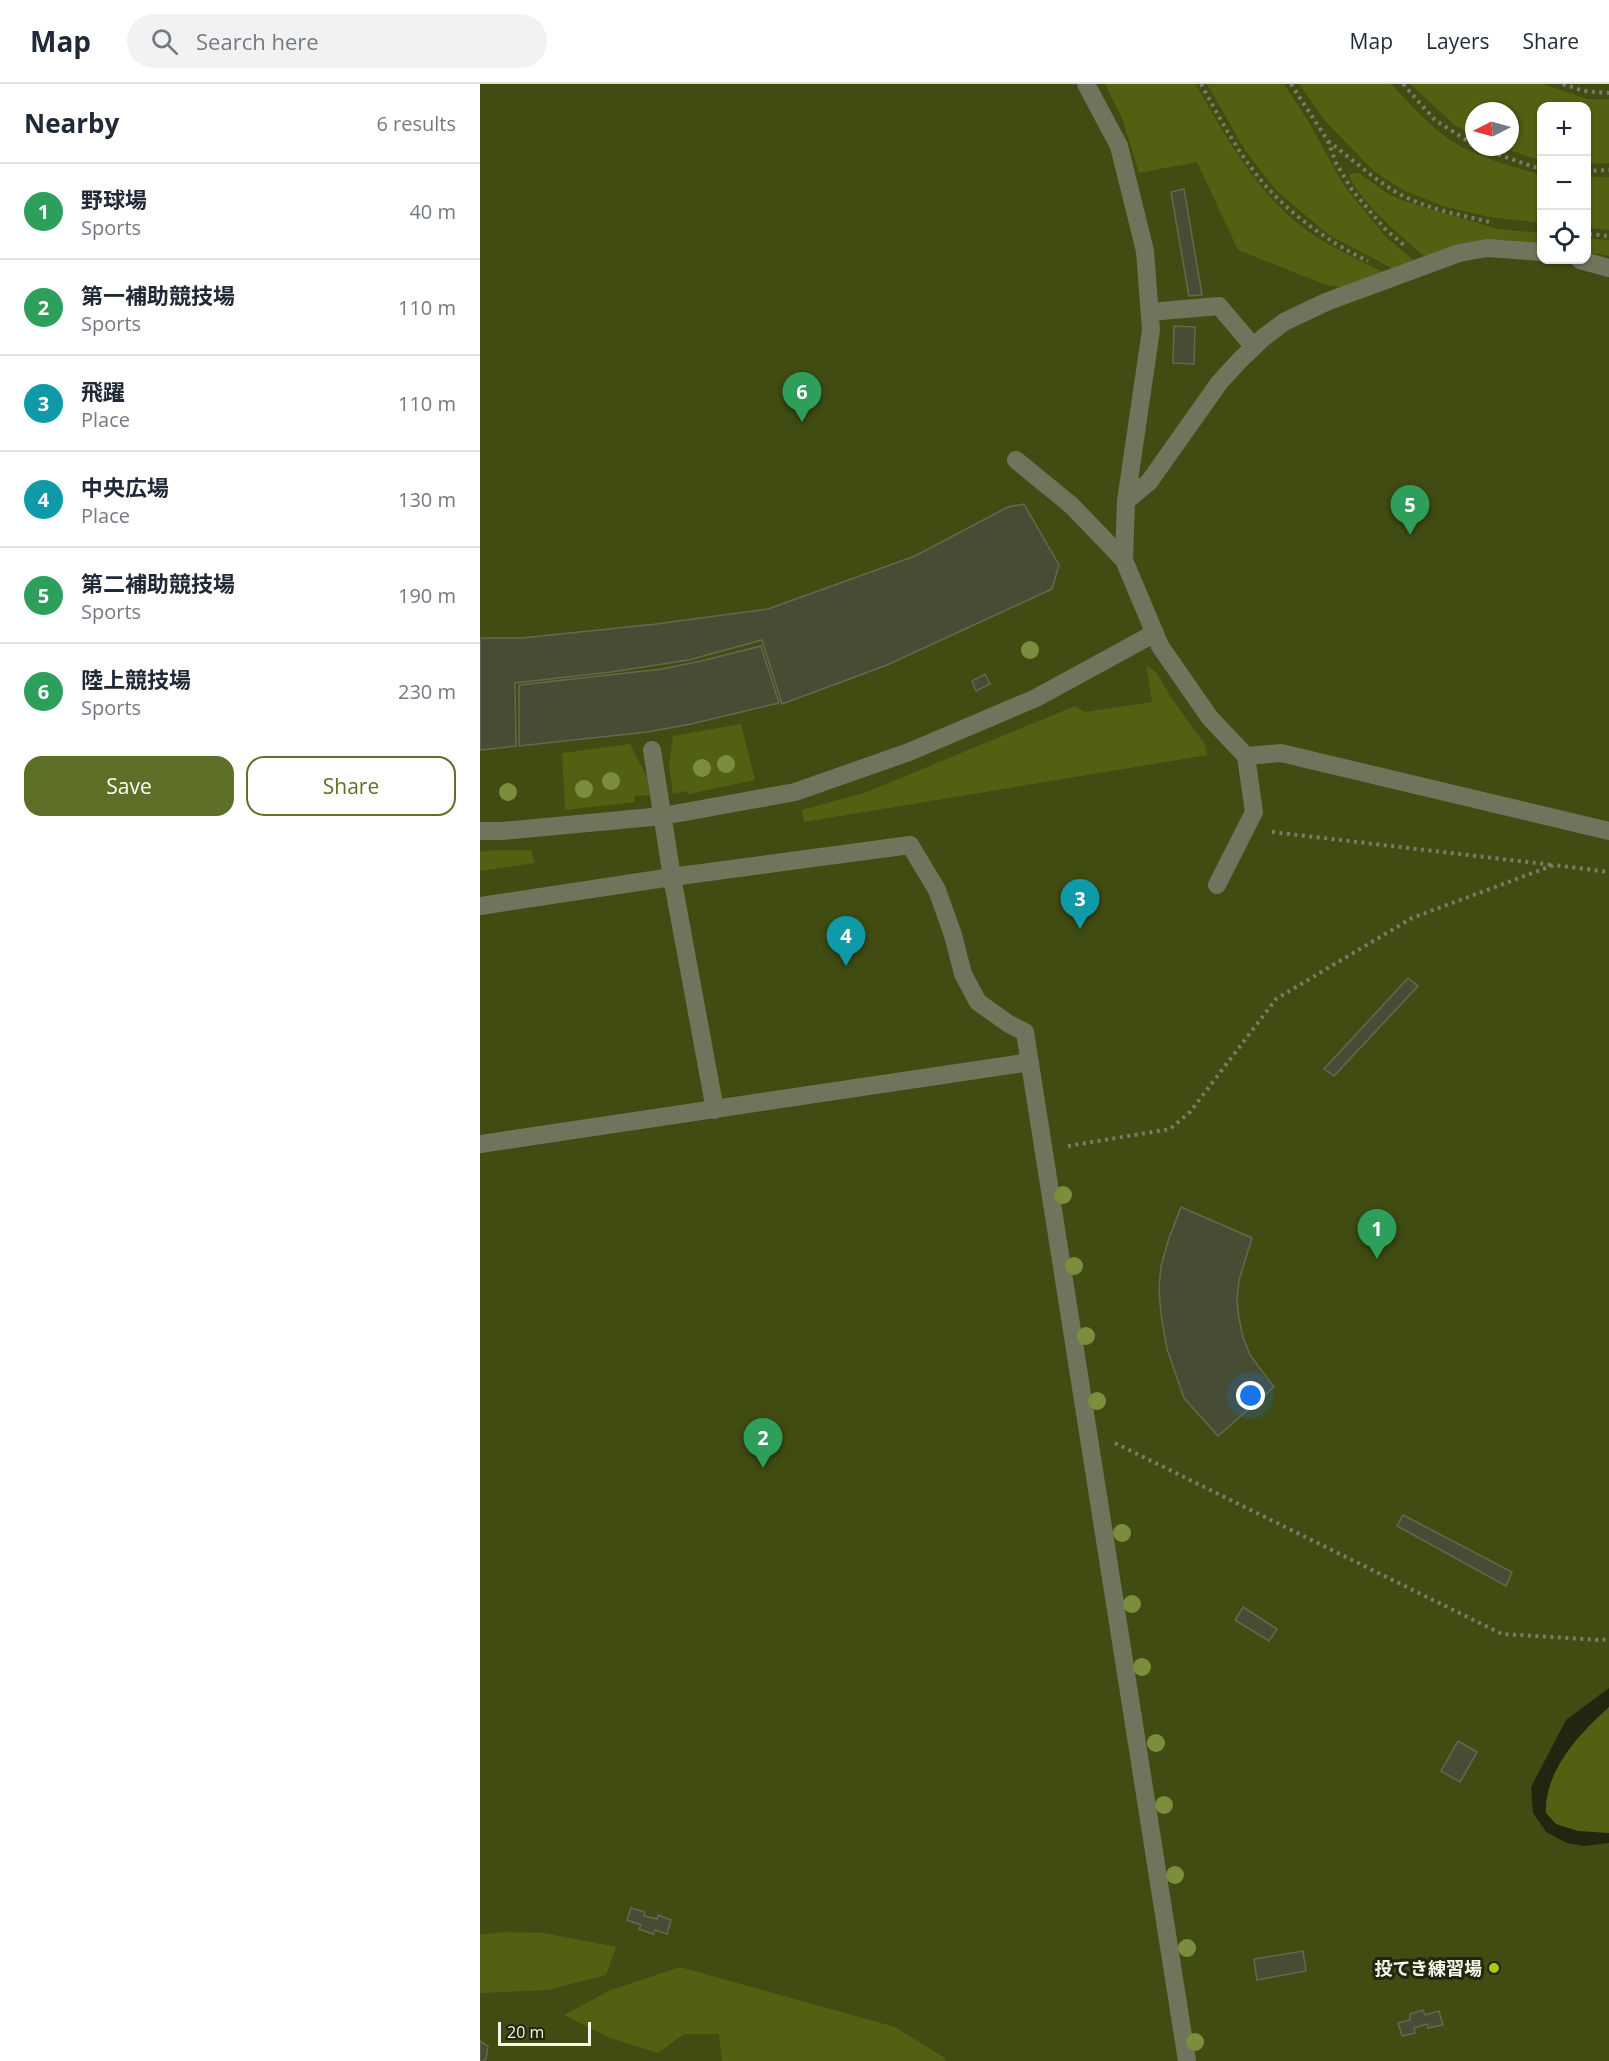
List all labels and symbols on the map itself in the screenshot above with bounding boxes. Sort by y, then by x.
north arrow [1465,102,1519,156]
pin: 6 [782,372,822,422]
pin: 5 [1390,486,1430,535]
pin: 3 [1060,880,1100,929]
pin: 4 [826,916,866,966]
pin: 1 [1358,1210,1396,1259]
your location [1236,1381,1265,1410]
pin: 2 [744,1418,782,1468]
place label: 投てき練習場 [1375,1956,1482,1980]
marker: 投てき練習場 [1487,1961,1501,1975]
scale bar [498,2019,591,2046]

